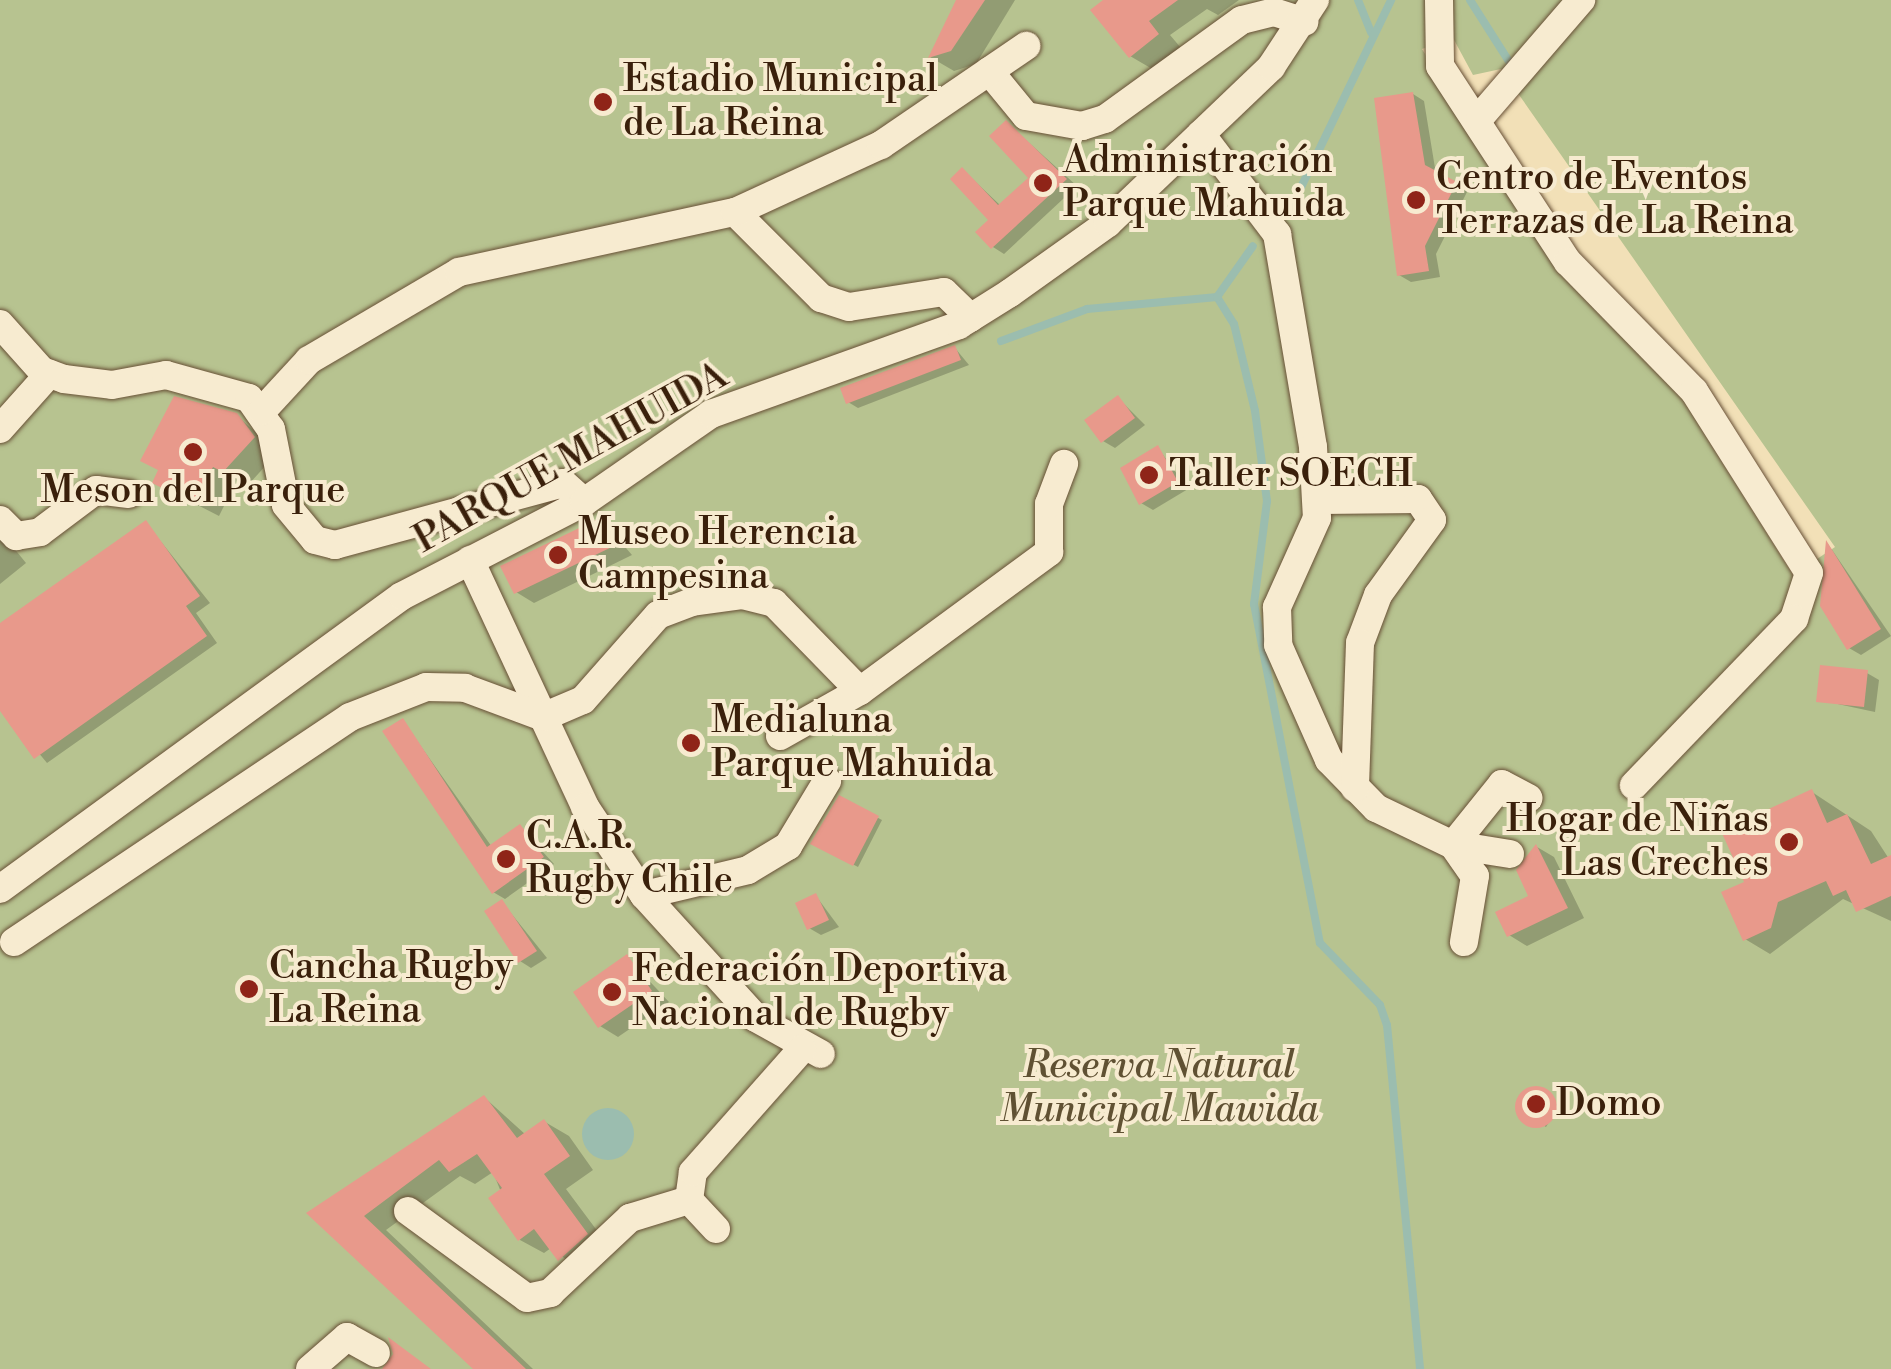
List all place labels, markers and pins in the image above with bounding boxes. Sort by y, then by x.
place label: Estadio Municipal de La Reina [623,57,937,146]
marker: Estadio Municipal de La Reina [592,91,614,113]
place label: Administración Parque Mahuida [1063,138,1345,228]
place label: Centro de Eventos Terrazas de La Reina [1436,155,1793,244]
marker: Administración Parque Mahuida [1032,172,1054,194]
marker: Centro de Eventos Terrazas de La Reina [1405,189,1427,211]
marker: Meson del Parque [182,441,204,463]
place label: Taller SOECH [1169,452,1413,498]
marker: Taller SOECH [1138,464,1160,486]
place label: Meson del Parque [41,468,345,514]
place label: Museo Herencia Campesina [578,510,857,600]
marker: Museo Herencia Campesina [547,544,569,566]
place label: Medialuna Parque Mahuida [711,698,993,788]
marker: Medialuna Parque Mahuida [680,732,702,754]
place label: Hogar de Niñas Las Creches [1506,797,1769,886]
place label: C.A.R. Rugby Chile [526,814,733,904]
marker: Hogar de Niñas Las Creches [1778,831,1800,853]
marker: C.A.R. Rugby Chile [495,848,517,870]
place label: Cancha Rugby La Reina [269,944,513,1034]
place label: Federación Deportiva Nacional de Rugby [632,947,1007,1036]
marker: Cancha Rugby La Reina [238,978,260,1000]
marker: Federación Deportiva Nacional de Rugby [601,981,623,1003]
place label: Domo [1556,1081,1662,1127]
marker: Domo [1525,1093,1547,1115]

